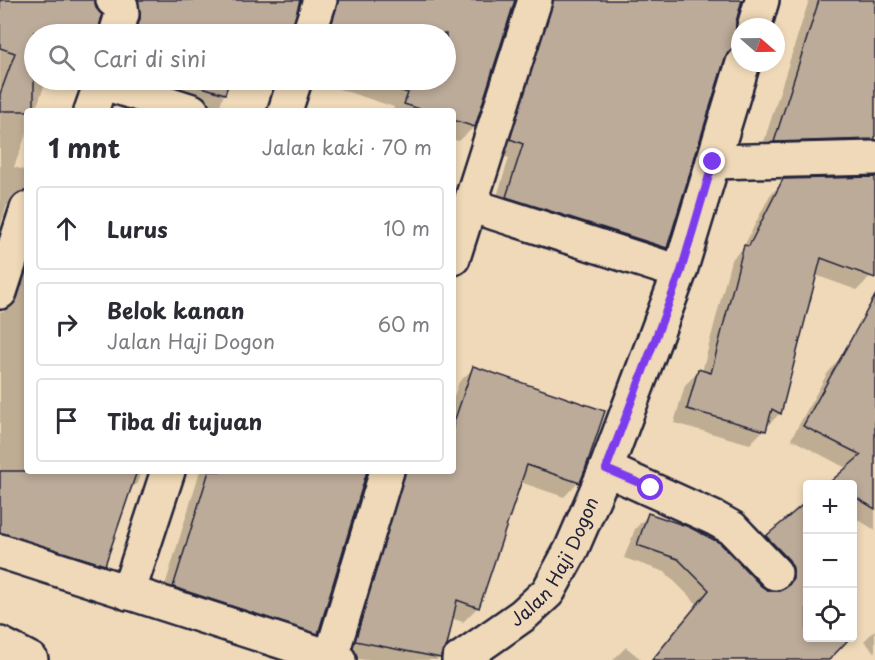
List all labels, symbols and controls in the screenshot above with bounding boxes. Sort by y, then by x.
north arrow [731,18,785,72]
search box [24,24,456,90]
icon: search [45,41,78,74]
text: Cari di sini [93,41,206,74]
text: 1 mnt [48,128,120,167]
text: Jalan kaki · 70 m [262,132,432,162]
route end [699,148,725,174]
icon: ahead [50,212,83,245]
text: Lurus [107,212,168,245]
text: 10 m [383,213,430,243]
text: Belok kanan [107,293,244,326]
icon: right [50,308,83,341]
text: 60 m [378,309,430,339]
text: Jalan Haji Dogon [107,326,275,356]
icon: arrive [50,404,83,437]
text: Tiba di tujuan [107,404,262,437]
route start [637,474,663,500]
map controls [803,480,857,642]
button: + [803,480,857,534]
street label: Jalan Haji Dogon [504,492,604,632]
button: − [803,534,857,588]
button: locate [803,588,857,642]

